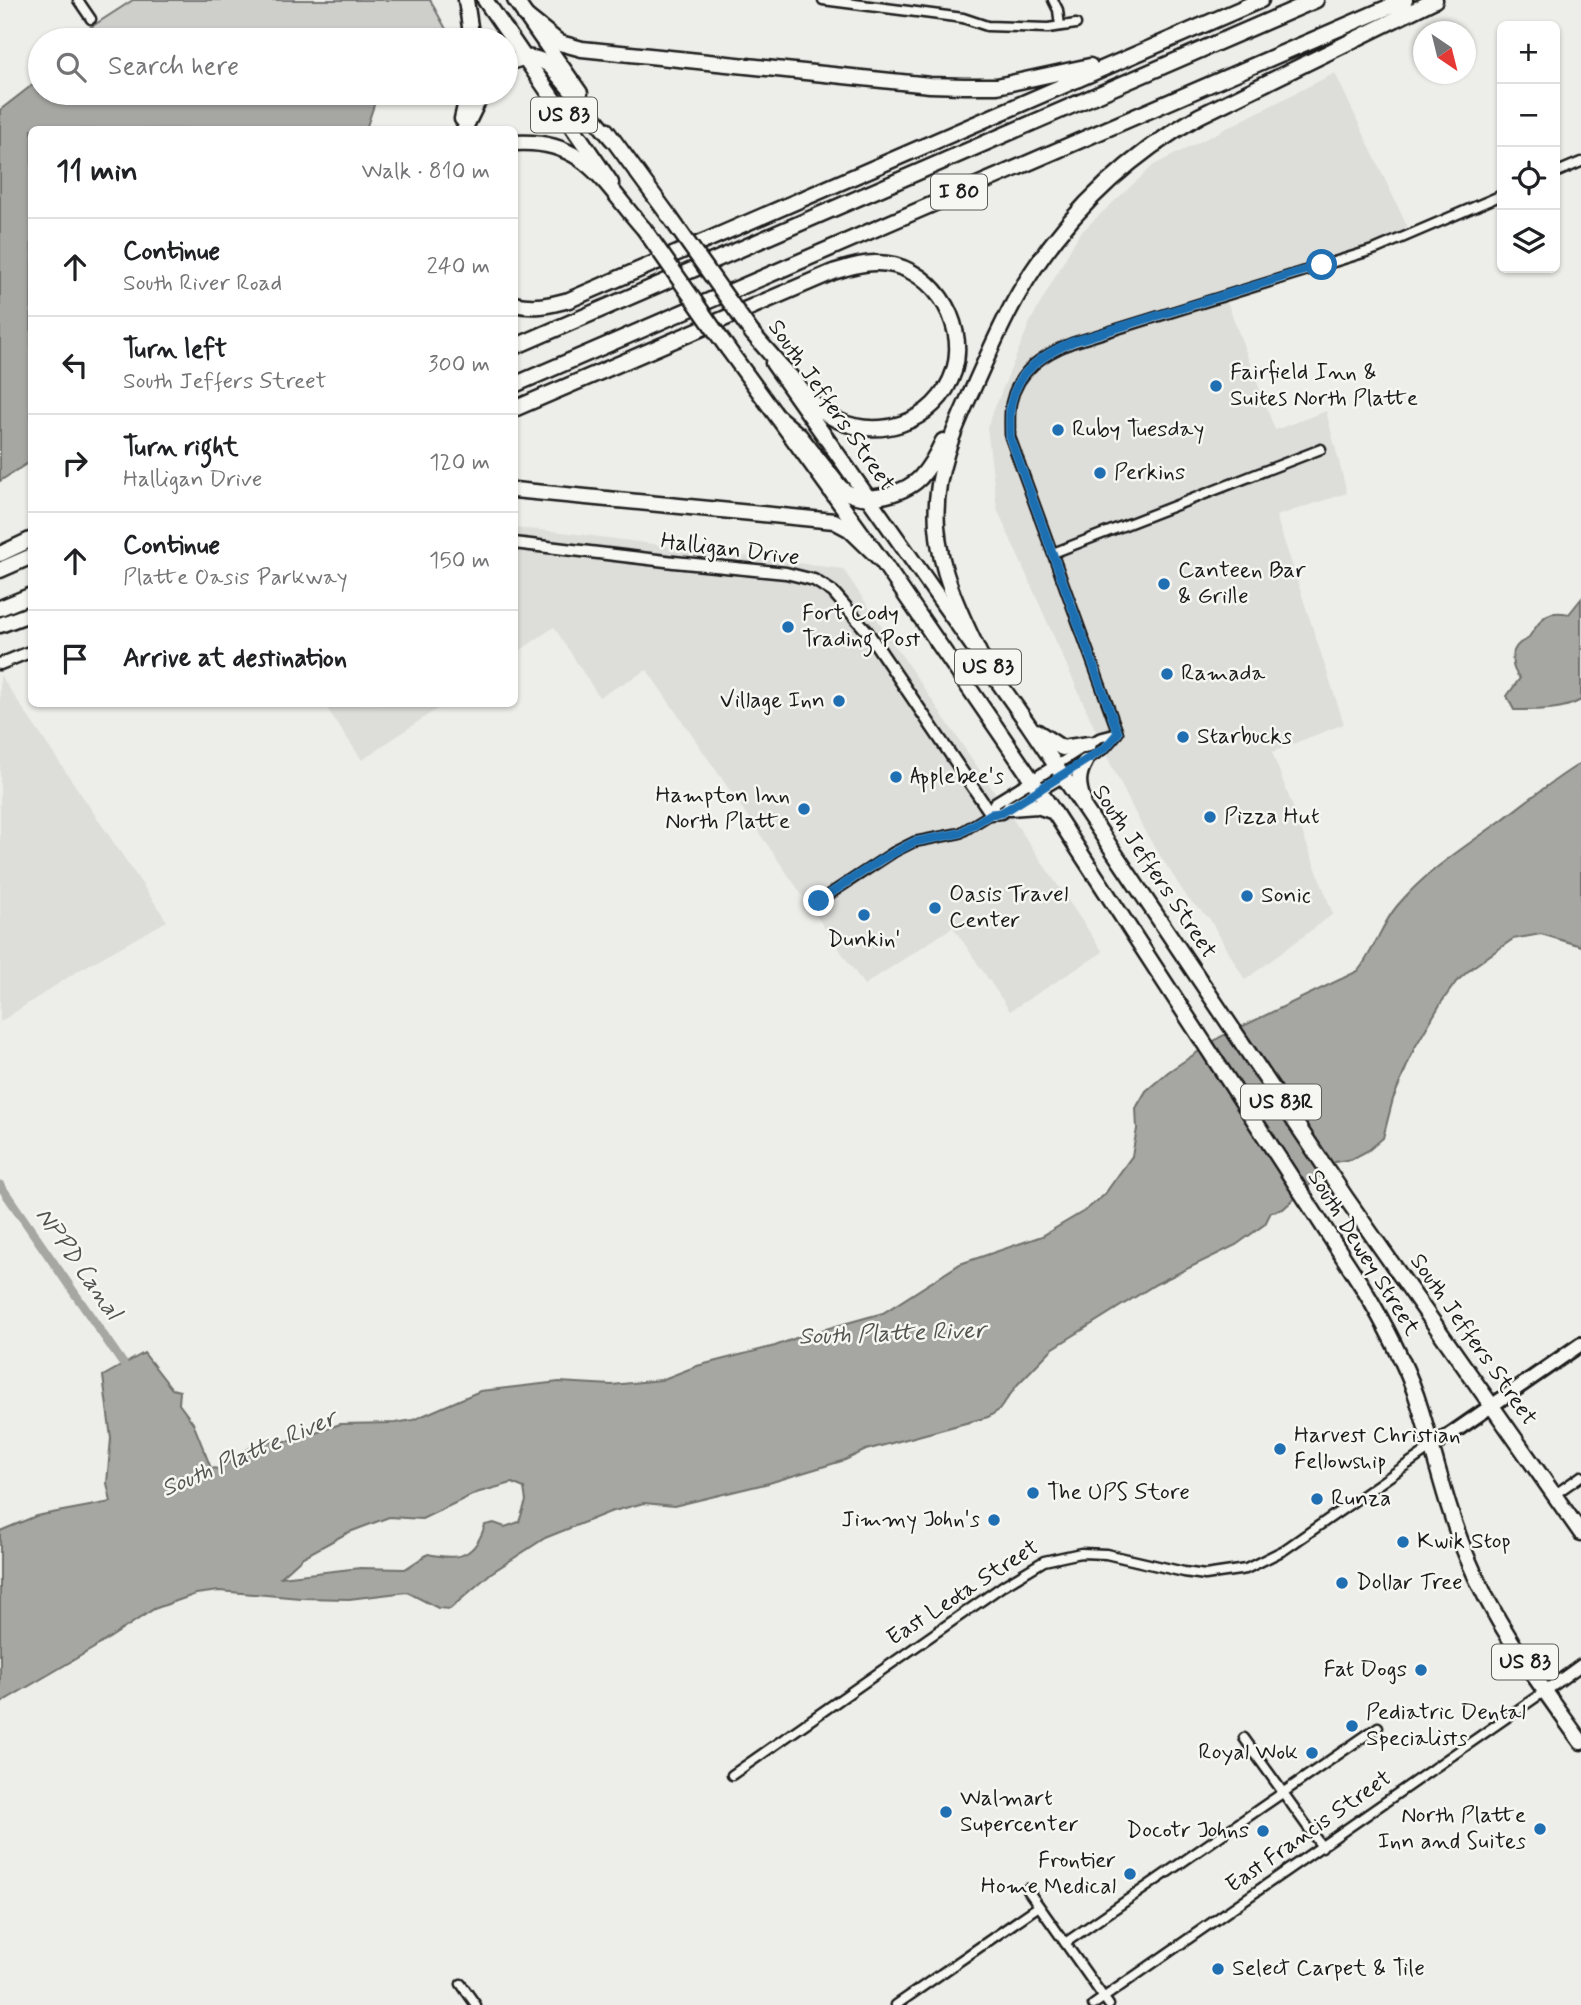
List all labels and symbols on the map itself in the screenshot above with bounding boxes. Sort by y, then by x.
north arrow [1413,21,1476,84]
road number: US 83 [531,97,597,132]
road number: I 80 [931,174,987,210]
route start [1306,249,1337,280]
street label: South Jeffers Street [760,314,902,498]
place label: Fairfield Inn & Suites North Platte [1230,358,1418,414]
marker: Fairfield Inn & Suites North Platte [1208,378,1224,394]
place label: Ruby Tuesday [1072,415,1204,445]
marker: Ruby Tuesday [1050,422,1066,438]
place label: Perkins [1114,458,1185,488]
marker: Perkins [1092,465,1108,481]
street label: Halligan Drive [659,527,801,573]
place label: Canteen Bar & Grille [1178,556,1306,612]
marker: Canteen Bar & Grille [1156,576,1172,592]
place label: Fort Cody Trading Post [802,599,920,657]
marker: Fort Cody Trading Post [780,619,796,635]
road number: US 83 [955,650,1021,684]
place label: Ramada [1181,659,1265,689]
marker: Ramada [1159,666,1175,682]
place label: Village Inn [720,686,825,716]
marker: Village Inn [831,693,847,709]
place label: Starbucks [1197,722,1292,752]
marker: Starbucks [1175,729,1191,745]
place label: Applebee's [910,762,1004,793]
marker: Applebee's [888,769,904,785]
street label: South Jeffers Street [1085,779,1223,965]
place label: Hampton Inn North Platte [655,781,790,837]
marker: Hampton Inn North Platte [796,801,812,817]
place label: Pizza Hut [1224,802,1320,832]
marker: Pizza Hut [1202,809,1218,825]
place label: Oasis Travel Center [949,880,1068,936]
place label: Sonic [1261,881,1311,911]
route end [803,885,834,916]
marker: Sonic [1239,888,1255,904]
marker: Oasis Travel Center [927,900,943,916]
marker: Dunkin' [856,907,872,923]
place label: Dunkin' [827,925,901,955]
road number: US 83R [1241,1084,1321,1120]
street label: South Dewey Street [1300,1164,1426,1342]
water label: NPPD Canal [28,1202,129,1328]
street label: South Jeffers Street [1402,1248,1544,1432]
water label: South Platte River [798,1315,990,1353]
water label: South Platte River [157,1402,345,1505]
place label: Harvest Christian Fellowship [1294,1421,1461,1477]
marker: Harvest Christian Fellowship [1272,1441,1288,1457]
place label: The UPS Store [1047,1478,1190,1508]
place label: Runza [1331,1484,1391,1514]
marker: The UPS Store [1025,1485,1041,1501]
marker: Runza [1309,1491,1325,1507]
place label: Jimmy John's [841,1505,980,1535]
marker: Jimmy John's [986,1512,1002,1528]
place label: Kwik Stop [1417,1527,1511,1557]
street label: East Leota Street [881,1533,1045,1653]
marker: Kwik Stop [1395,1534,1411,1550]
place label: Dollar Tree [1356,1568,1463,1598]
marker: Dollar Tree [1334,1575,1350,1591]
road number: US 83 [1492,1644,1558,1680]
place label: Fat Dogs [1324,1655,1407,1685]
marker: Fat Dogs [1413,1662,1429,1678]
place label: Pediatric Dental Specialists [1366,1698,1526,1754]
marker: Pediatric Dental Specialists [1344,1718,1360,1734]
place label: Royal Wok [1198,1738,1298,1768]
marker: Royal Wok [1304,1745,1320,1761]
street label: East Francis Street [1220,1763,1398,1900]
place label: Walmart Supercenter [960,1784,1079,1840]
place label: North Platte Inn and Suites [1378,1801,1526,1857]
marker: Walmart Supercenter [938,1804,954,1820]
place label: Docotr Johns [1126,1816,1249,1846]
marker: North Platte Inn and Suites [1532,1821,1548,1837]
marker: Docotr Johns [1255,1823,1271,1839]
place label: Frontier Home Medical [981,1846,1116,1902]
marker: Frontier Home Medical [1122,1866,1138,1882]
place label: Select Carpet & Tile [1232,1954,1425,1984]
marker: Select Carpet & Tile [1210,1961,1226,1977]

